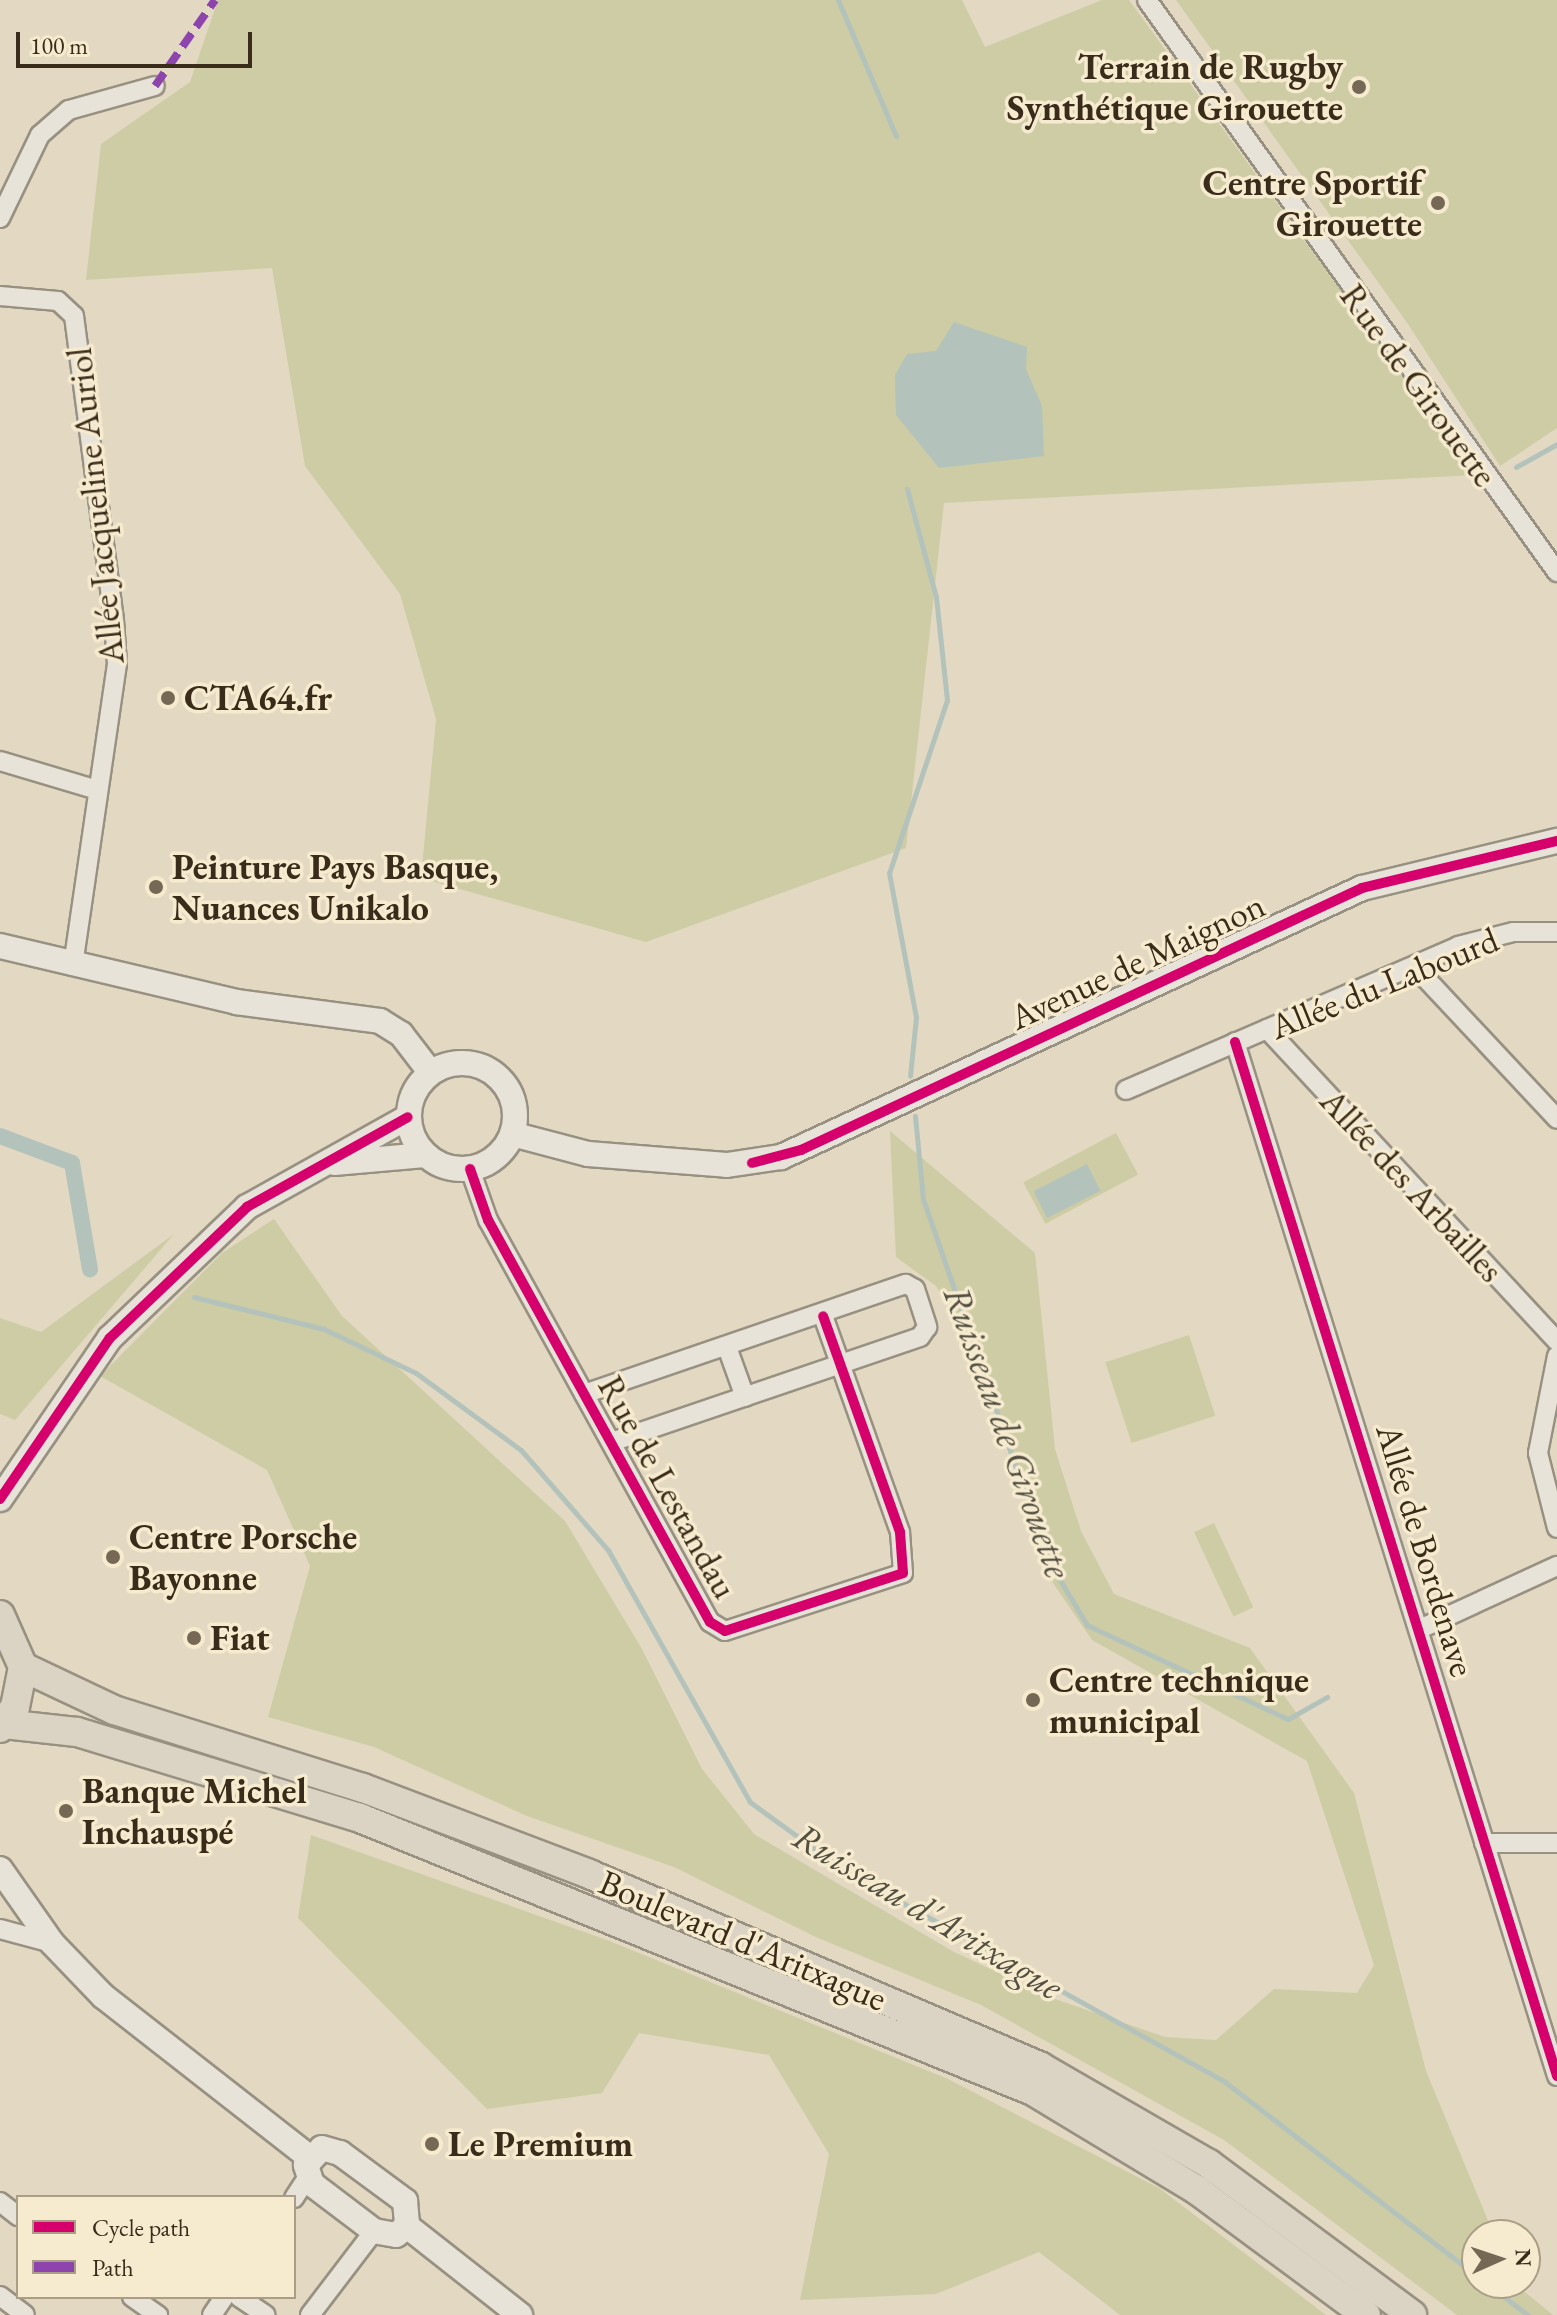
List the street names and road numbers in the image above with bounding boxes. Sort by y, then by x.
street label: Rue de Girouette [1331,275,1507,495]
street label: Allée Jacqueline Auriol [57,346,133,666]
street label: Avenue de Maignon [1003,883,1271,1039]
street label: Allée du Labourd [1264,918,1504,1048]
street label: Allée des Arbailles [1311,1079,1513,1291]
street label: Rue de Lestandau [589,1368,747,1606]
street label: Allée de Bordenave [1367,1419,1485,1681]
street label: Boulevard d'Aritxague [593,1860,893,2020]

